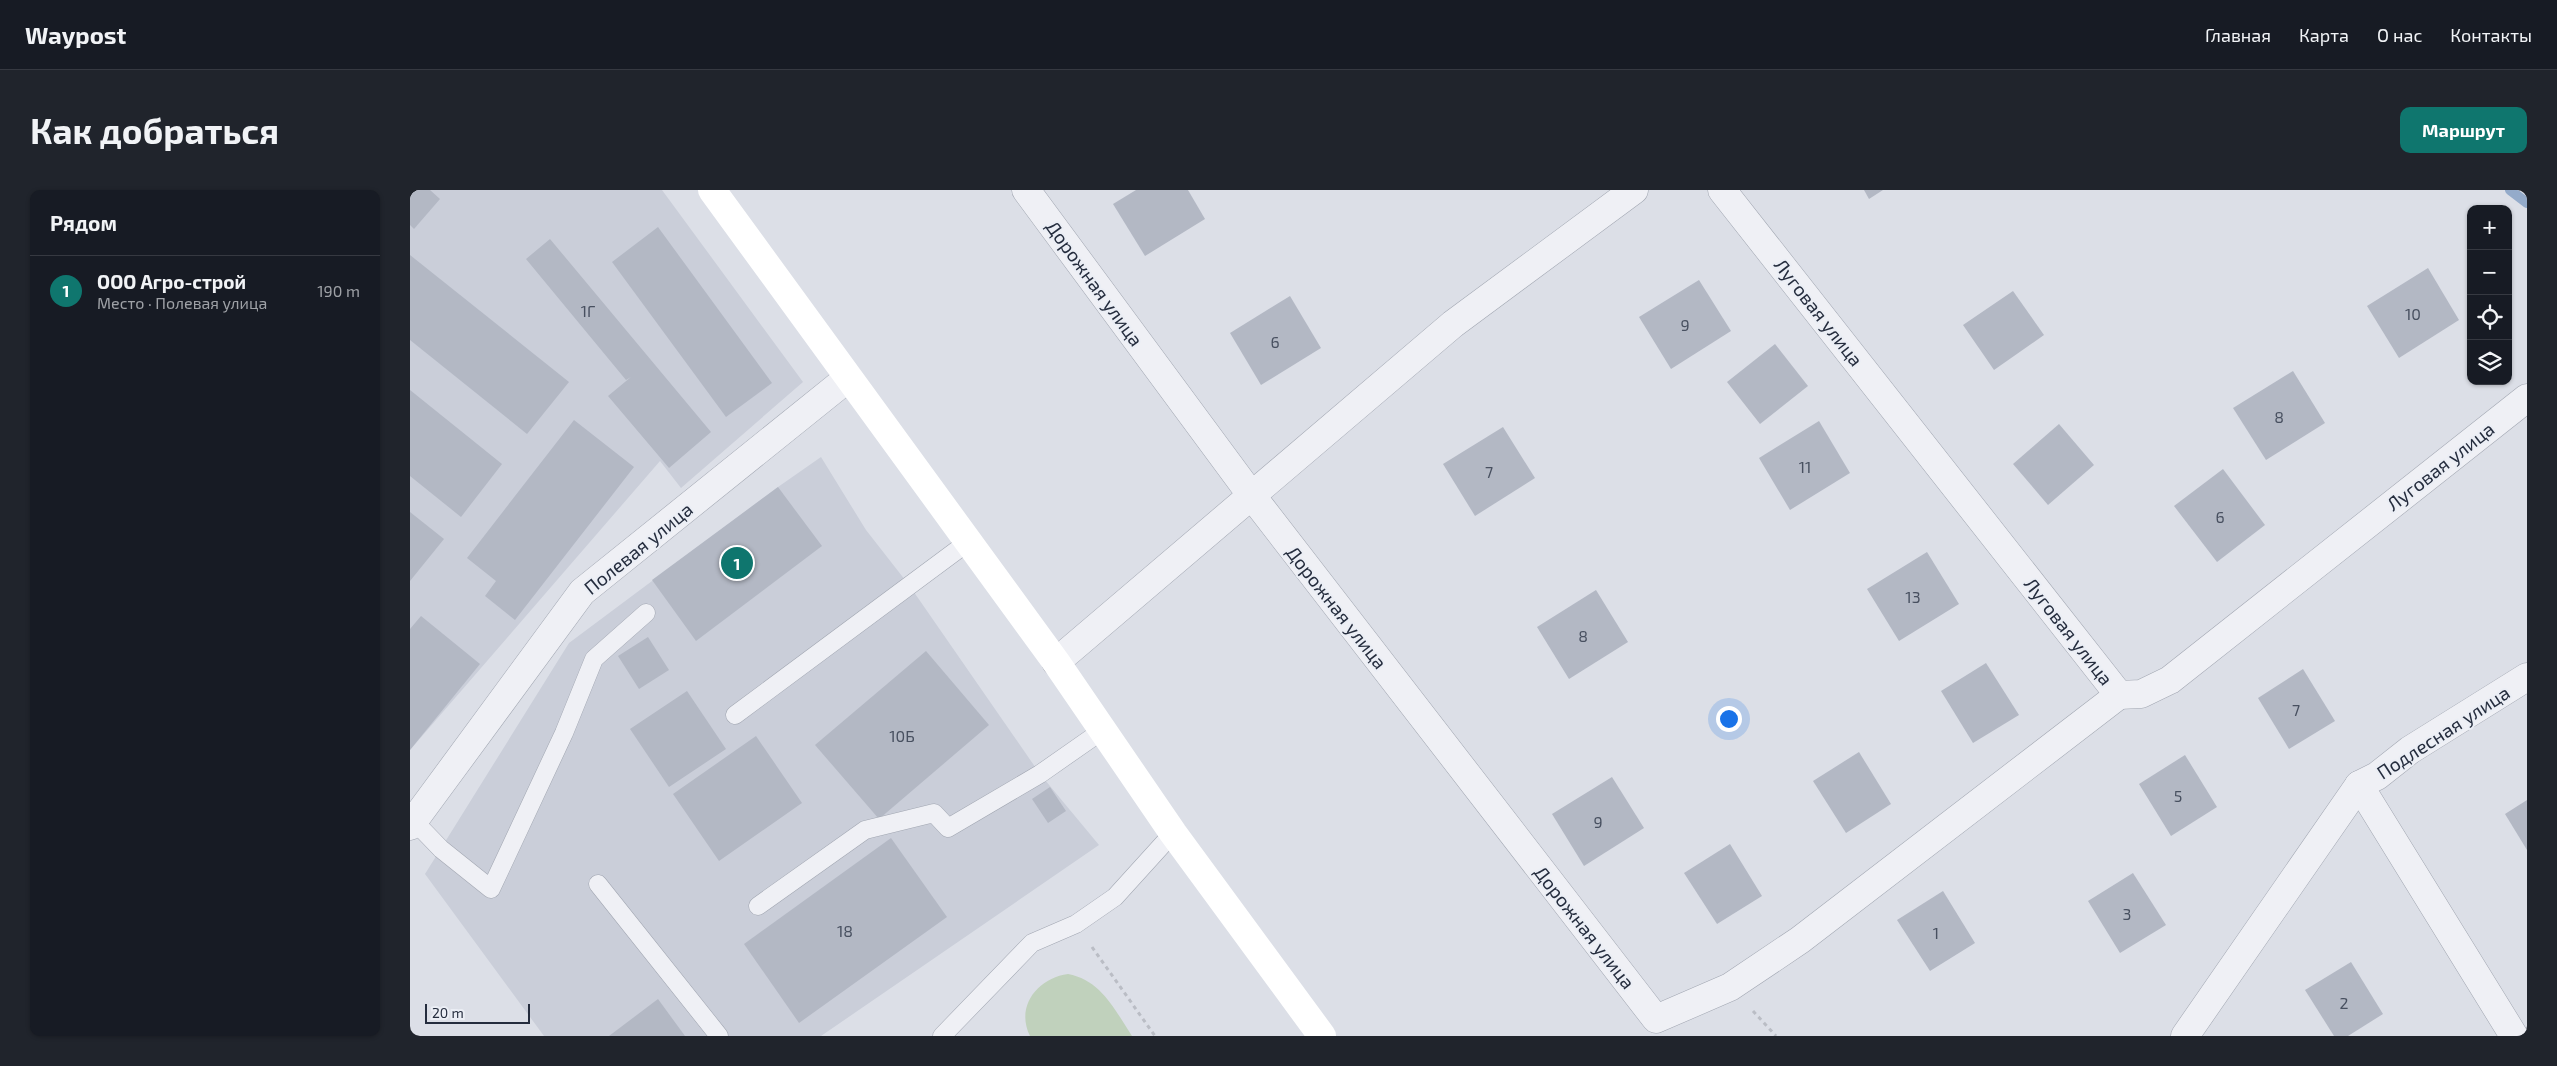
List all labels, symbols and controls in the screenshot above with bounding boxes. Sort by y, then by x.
text: Waypost [25,20,126,49]
text: Главная [2205,24,2271,46]
text: Карта [2299,24,2349,46]
text: О нас [2377,24,2422,46]
text: Контакты [2450,24,2532,46]
button: Маршрут [2400,107,2527,153]
text: Как добраться [30,109,279,151]
map controls [2467,205,2512,385]
button: + [2467,205,2512,250]
text: Рядом [50,210,117,235]
street label: Дорожная улица [1041,216,1148,351]
button: − [2467,250,2512,295]
street label: Луговая улица [1769,253,1868,371]
text: ООО Агро-строй [97,270,246,293]
text: 1 [63,281,69,300]
text: 190 m [317,281,360,300]
text: Место · Полевая улица [97,293,267,312]
button: locate [2467,295,2512,340]
house number: 1Г [581,301,595,320]
house number: 10 [2405,304,2421,323]
house number: 9 [1680,315,1690,334]
house number: 6 [1270,332,1280,351]
button: layers [2467,340,2512,385]
house number: 8 [2274,407,2284,426]
street label: Луговая улица [2381,417,2499,516]
house number: 11 [1799,457,1811,476]
house number: 7 [1485,462,1493,481]
street label: Полевая улица [579,497,698,600]
house number: 6 [2215,507,2225,526]
street label: Дорожная улица [1281,541,1392,674]
pin: 1 [721,544,753,582]
street label: Луговая улица [2019,572,2118,690]
house number: 13 [1905,587,1921,606]
house number: 8 [1578,626,1588,645]
street label: Подлесная улица [2372,680,2514,784]
house number: 7 [2292,700,2300,719]
your location [1716,706,1742,732]
house number: 10Б [889,726,915,745]
house number: 5 [2174,786,2182,805]
house number: 9 [1593,812,1603,831]
street label: Дорожная улица [1529,861,1640,994]
house number: 3 [2123,904,2131,923]
house number: 18 [837,921,853,940]
house number: 1 [1933,923,1939,942]
house number: 2 [2340,993,2349,1012]
scale bar [425,1001,530,1024]
text: 20 m [432,1004,464,1021]

